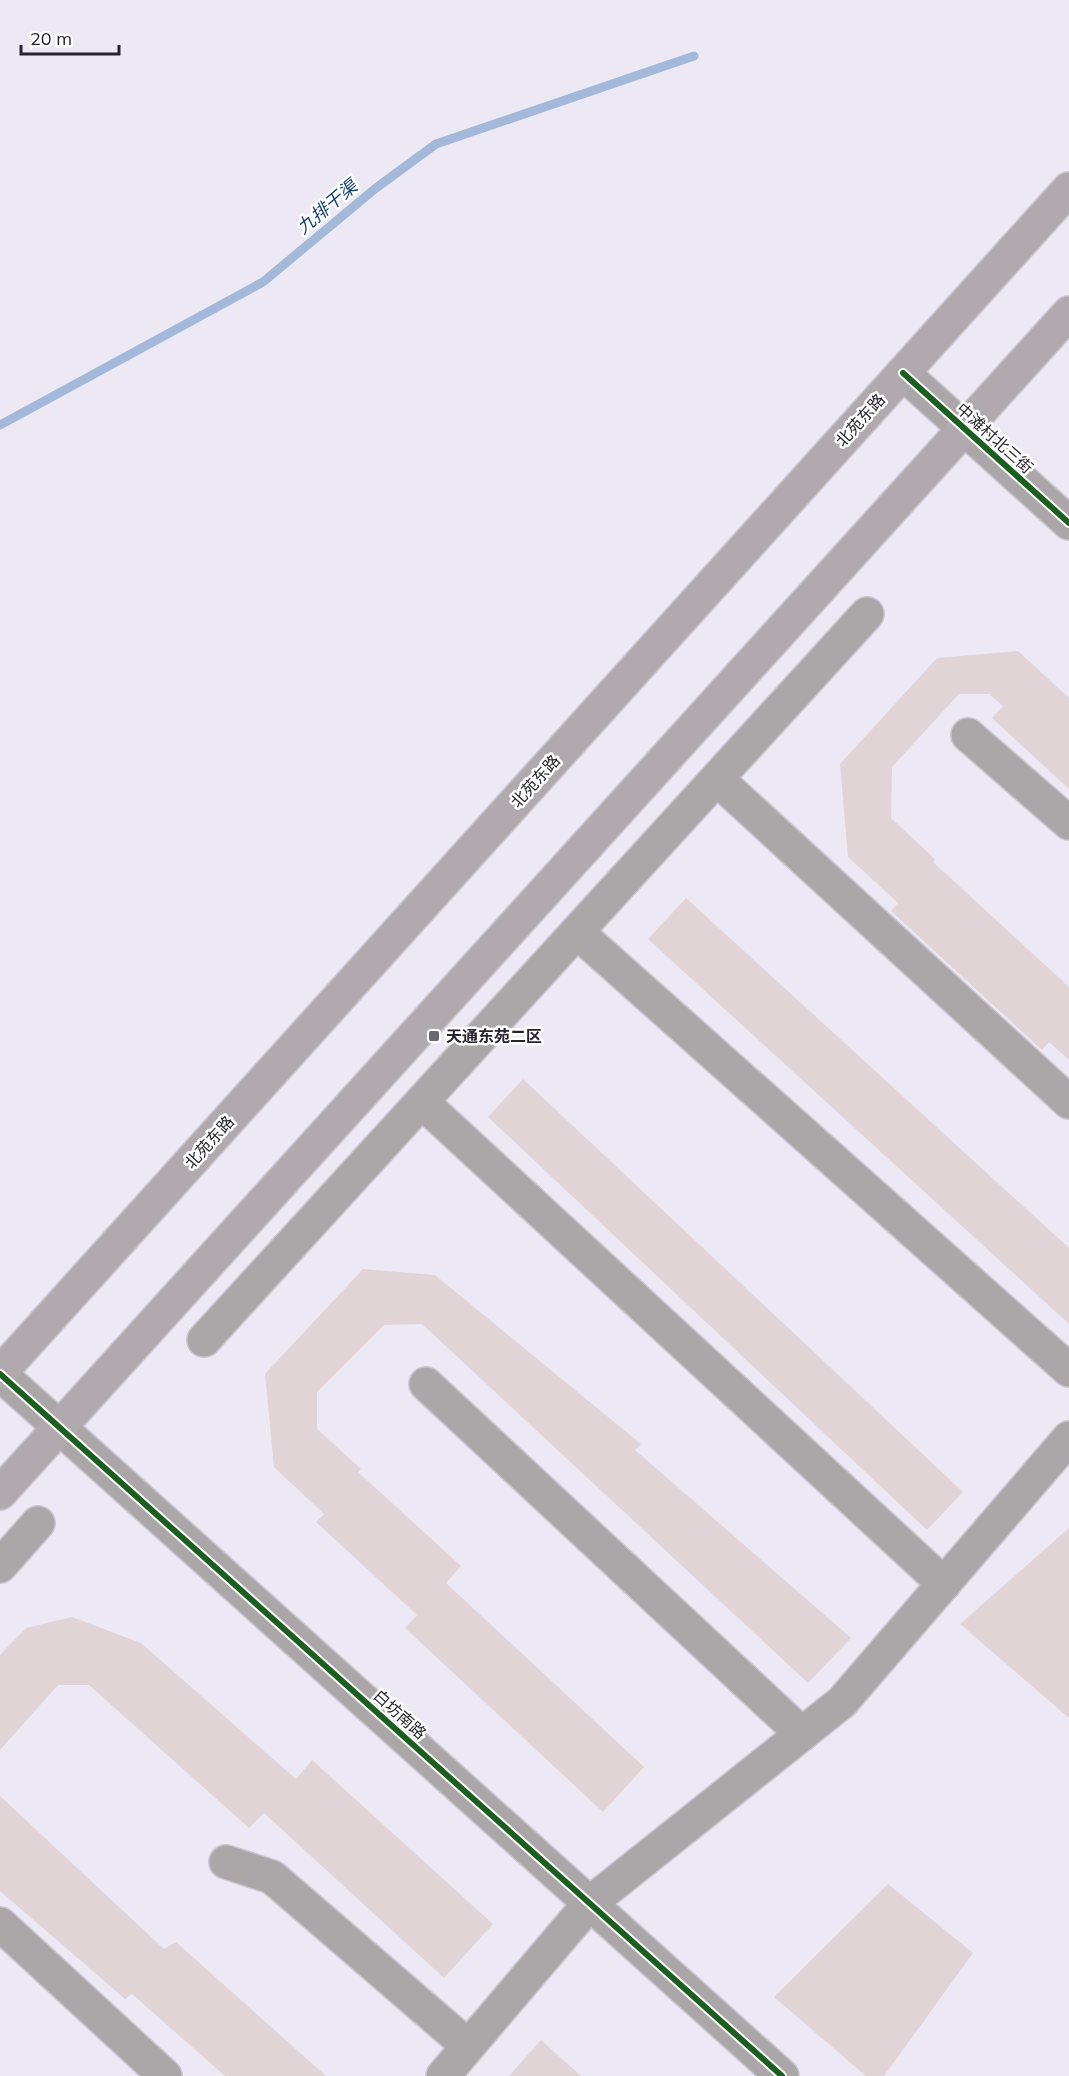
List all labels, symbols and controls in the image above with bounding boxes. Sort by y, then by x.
scale bar [21,18,118,56]
text: 20 m [30,27,72,50]
water label: 九排干渠 [292,173,364,239]
street label: 北苑东路 [831,390,889,450]
street label: 中滩村北三街 [953,398,1037,478]
street label: 北苑东路 [506,751,564,811]
place label: 天通东苑二区 [446,1026,542,1046]
marker: 天通东苑二区 [427,1029,441,1043]
street label: 北苑东路 [180,1112,238,1172]
street label: 白坊南路 [370,1685,430,1743]

